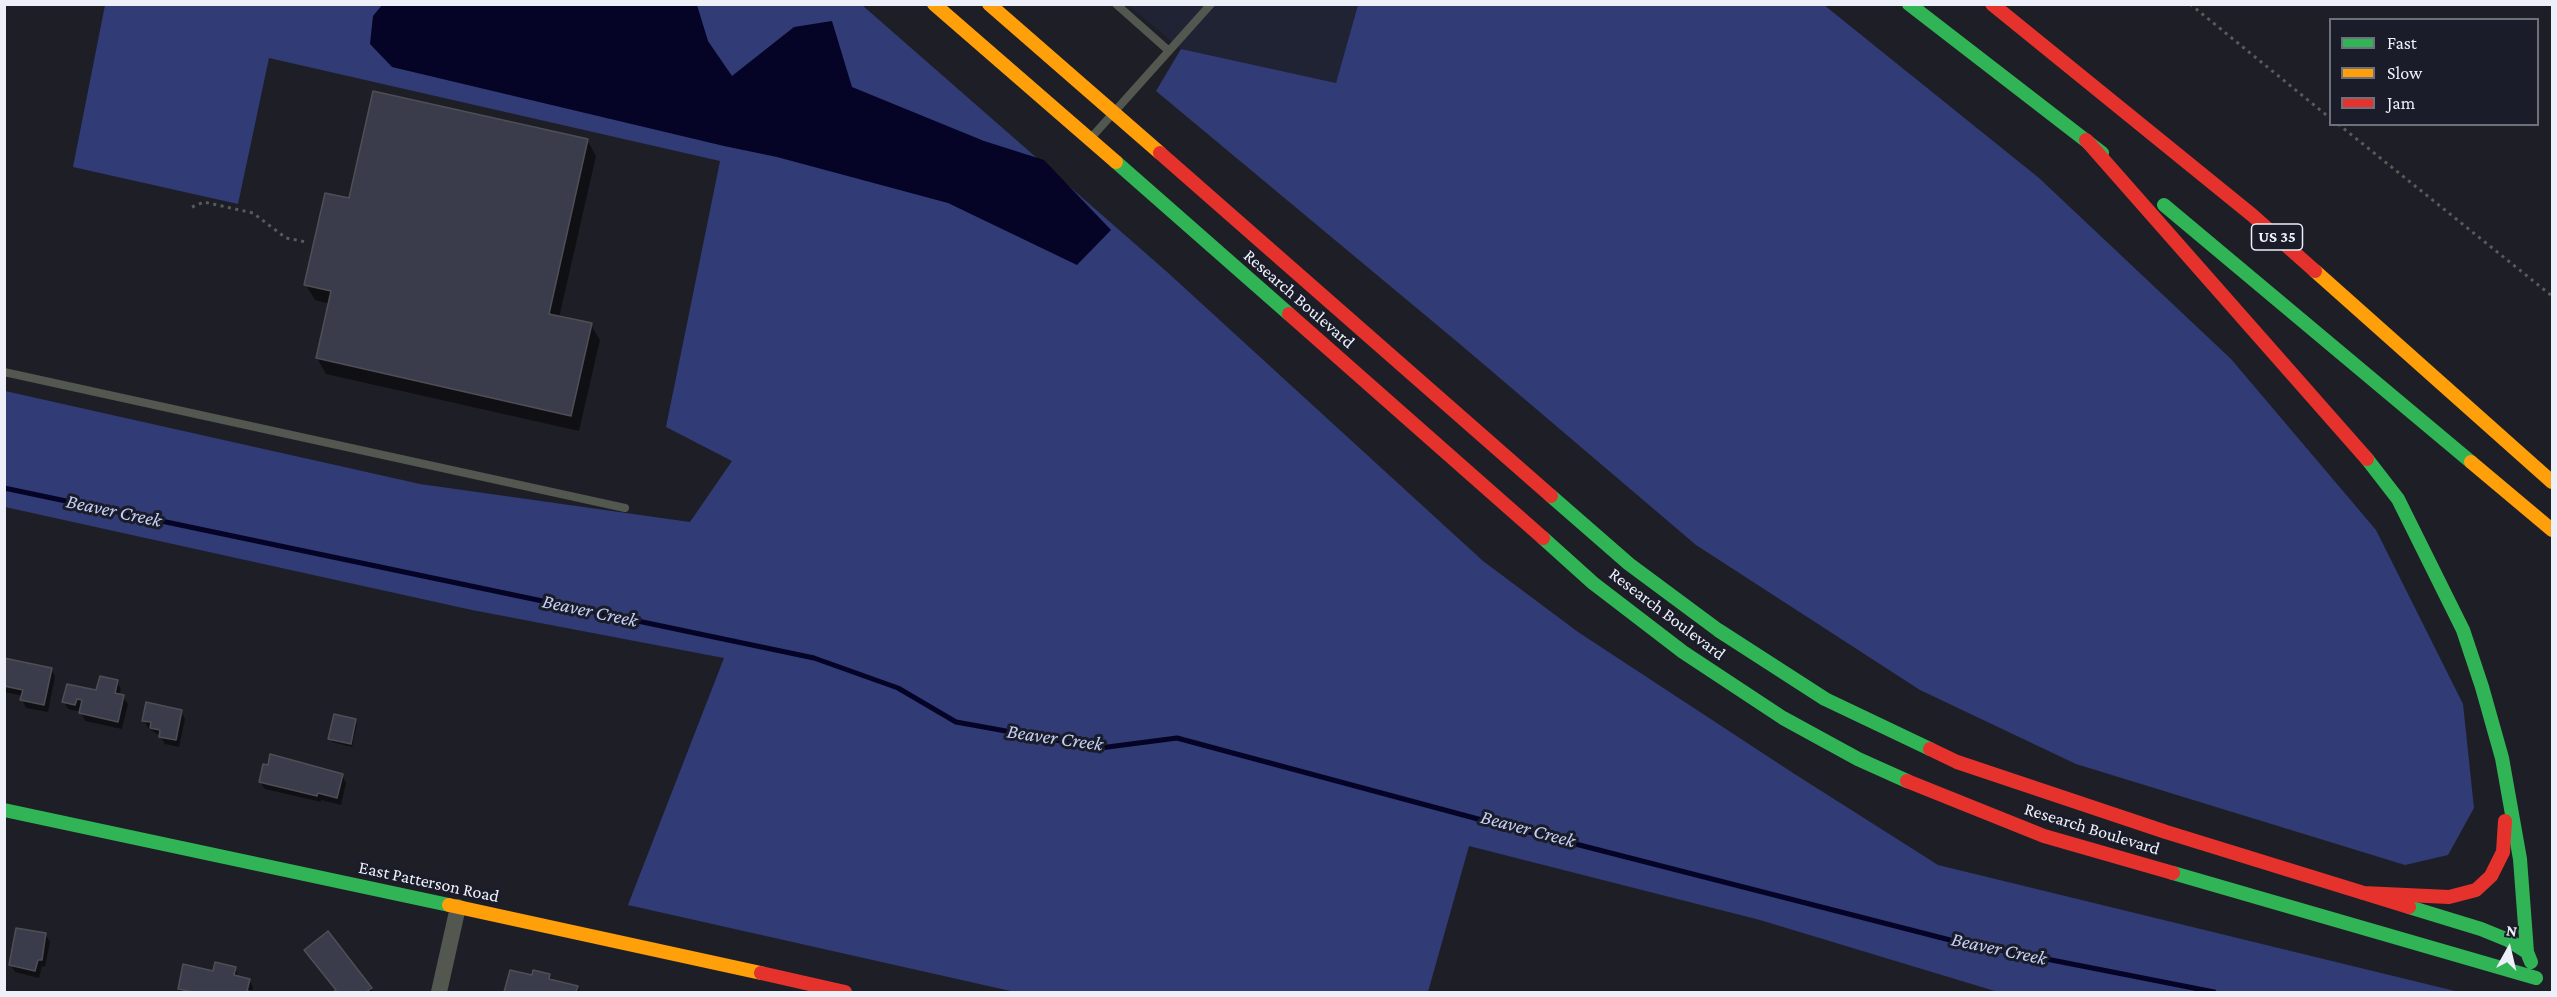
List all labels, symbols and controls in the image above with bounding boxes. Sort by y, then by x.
legend [2329,18,2539,126]
text: Fast [2387,33,2417,53]
text: Slow [2387,63,2422,83]
text: Jam [2387,93,2415,113]
road number: US 35 [2252,224,2302,250]
street label: Research Boulevard [1239,245,1359,353]
water label: Beaver Creek [64,489,164,533]
street label: Research Boulevard [1604,563,1730,665]
water label: Beaver Creek [540,589,640,633]
water label: Beaver Creek [1005,719,1105,757]
street label: Research Boulevard [2022,798,2162,860]
water label: Beaver Creek [1478,805,1578,853]
street label: East Patterson Road [357,857,501,907]
north arrow [2479,919,2539,979]
text: N [2505,922,2518,940]
water label: Beaver Creek [1949,927,2049,971]

